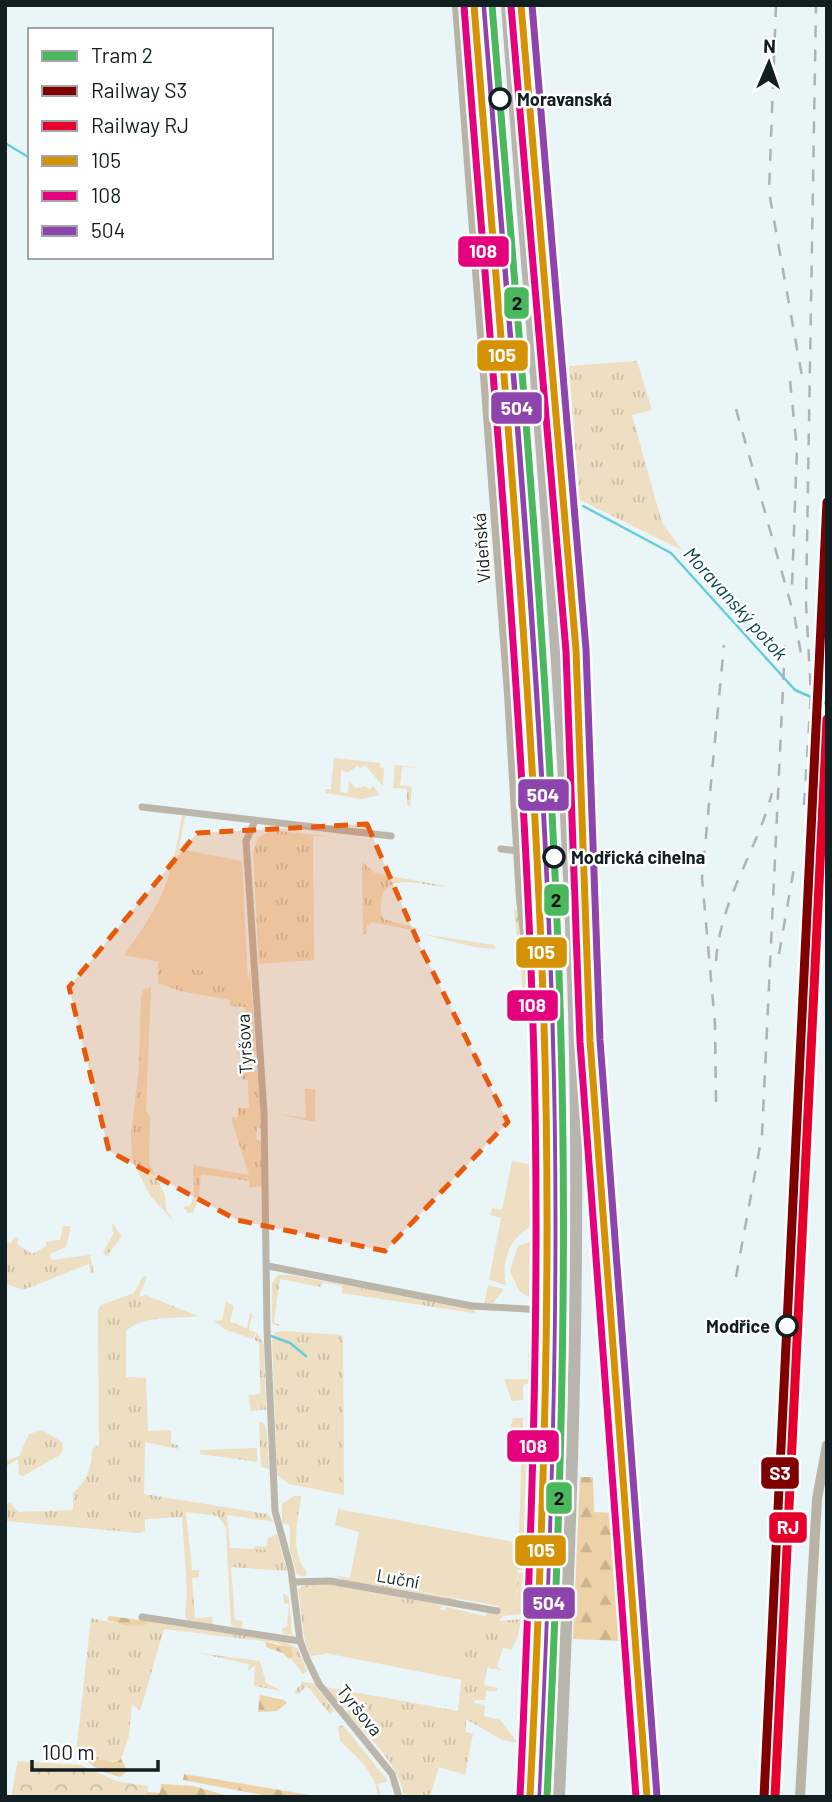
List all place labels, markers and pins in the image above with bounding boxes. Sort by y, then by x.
marker: Moravanská [489,88,511,110]
place label: Moravanská [517,88,612,110]
marker: Modřická cihelna [543,846,565,868]
place label: Modřická cihelna [571,846,705,868]
place label: Modřice [706,1315,770,1337]
marker: Modřice [776,1315,798,1337]

